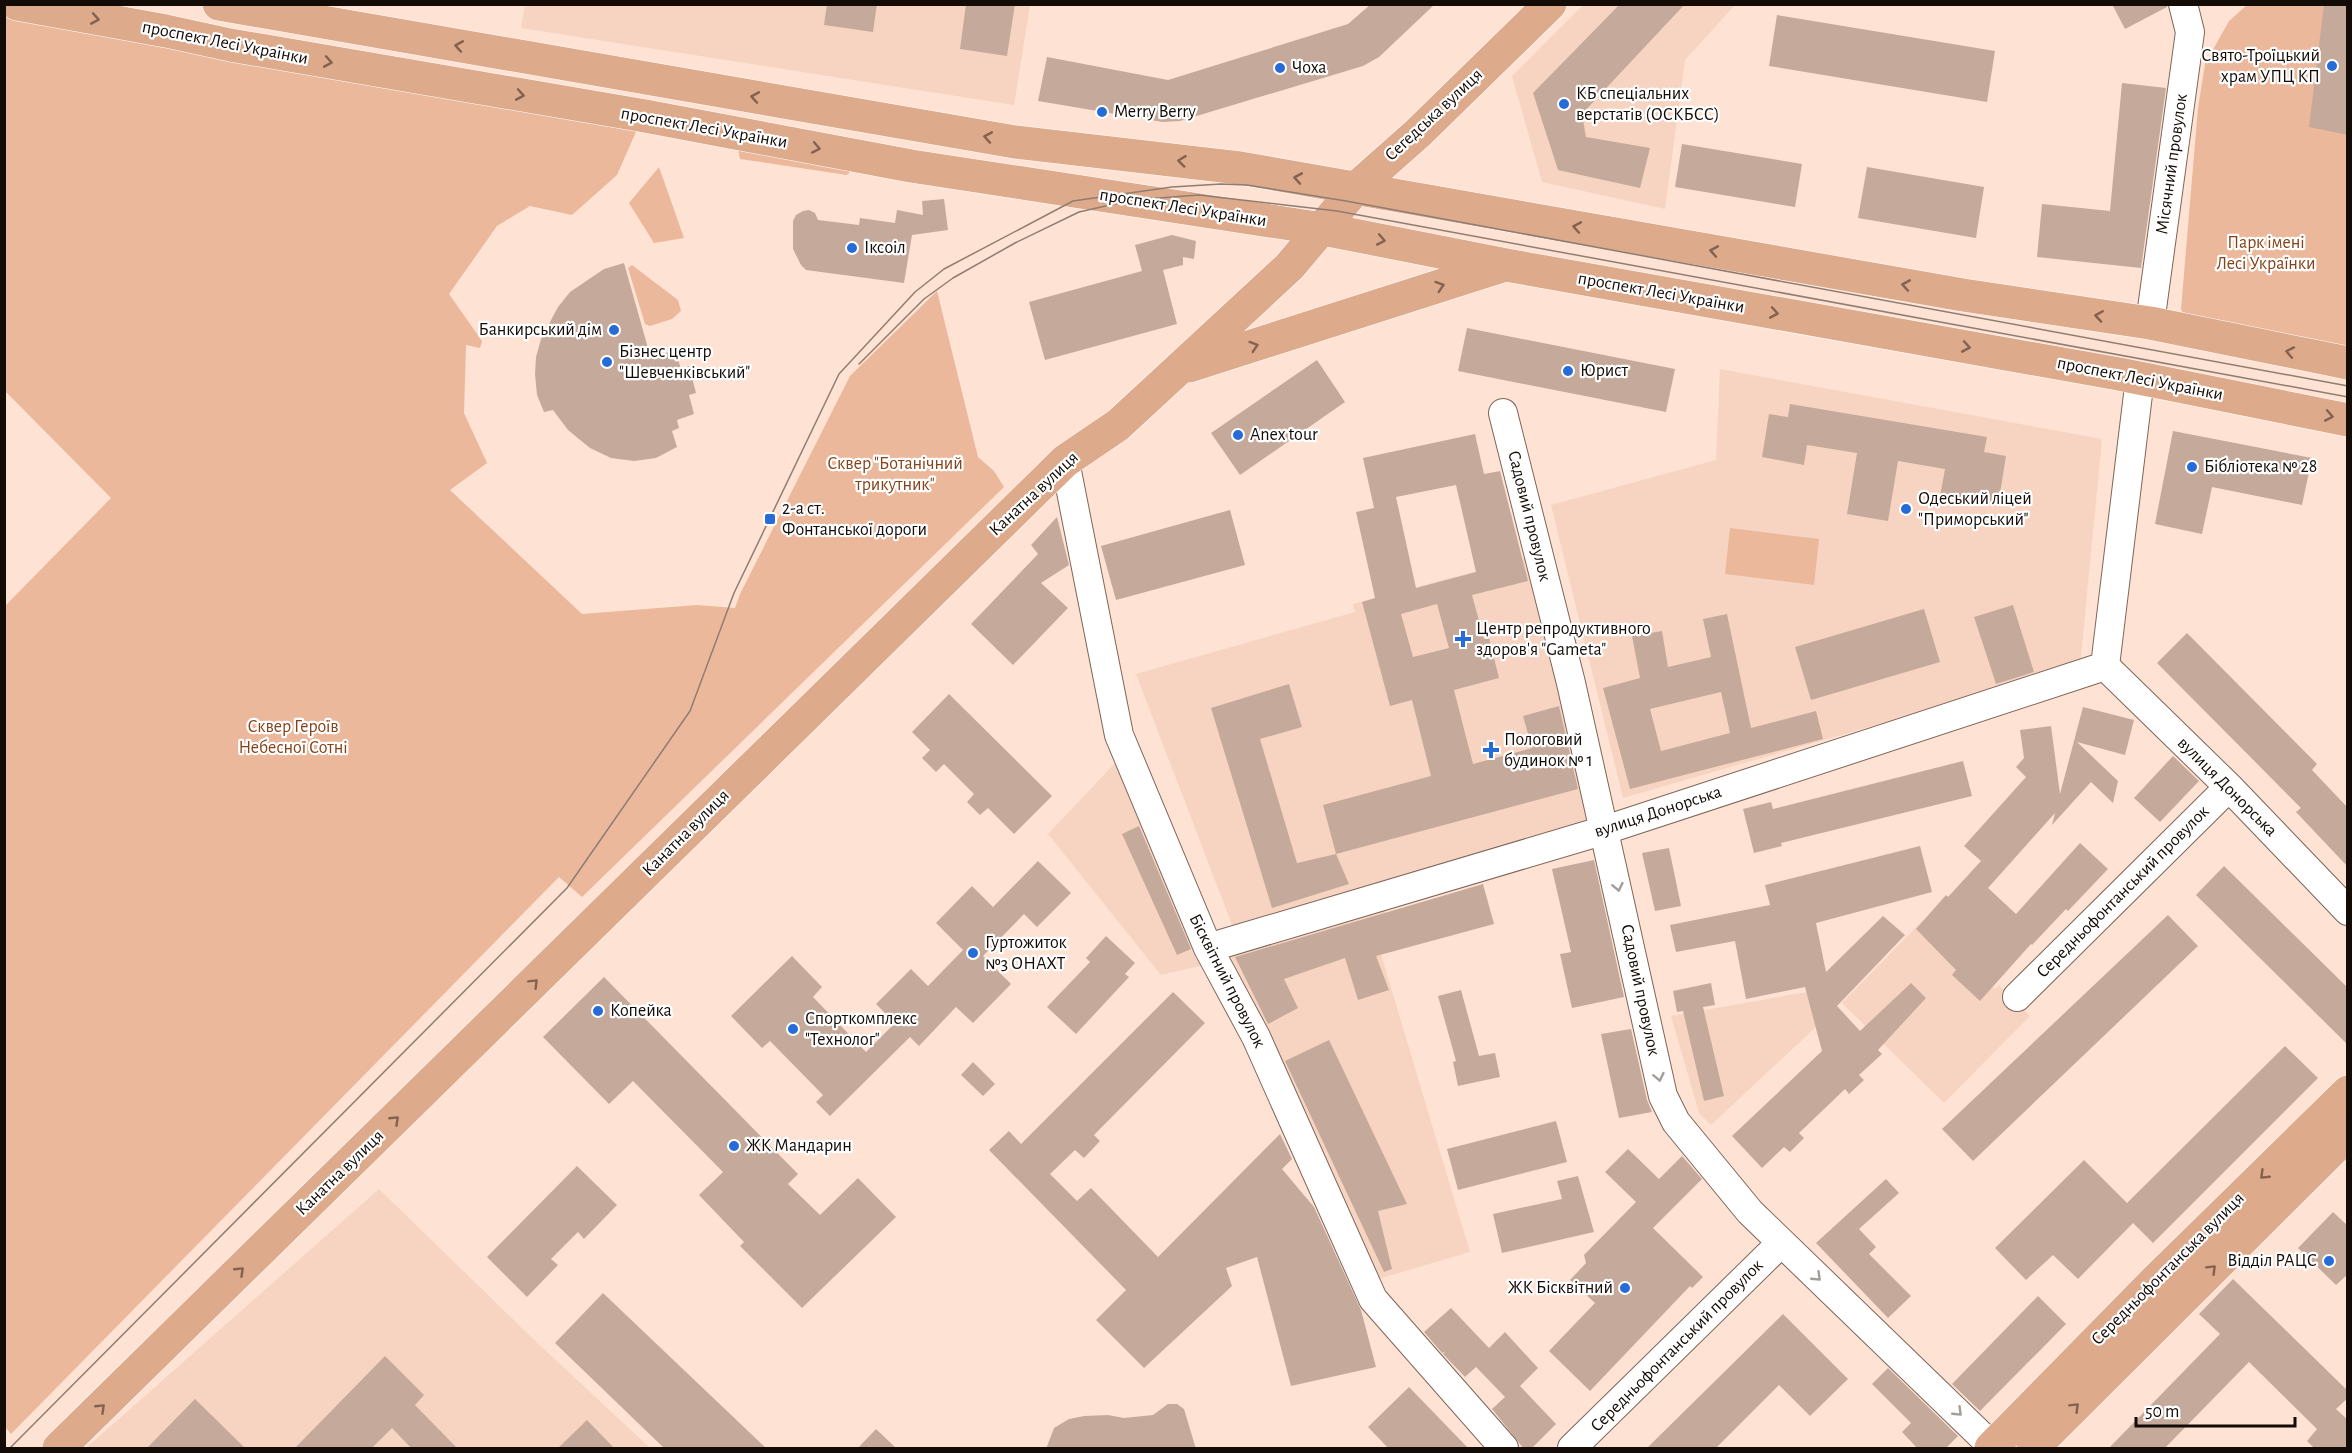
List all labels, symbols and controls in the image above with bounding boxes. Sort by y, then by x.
one-way arrow [90,12,100,25]
street label: проспект Лесі Українки [140,18,310,68]
one-way arrow [454,40,464,53]
place label: Свято-Троїцький храм УПЦ КП [2201,47,2320,86]
one-way arrow [324,56,333,68]
place label: Чоха [1292,59,1327,77]
marker: Свято-Троїцький храм УПЦ КП [2325,59,2339,73]
marker: Чоха [1273,61,1287,75]
street label: Сегедська вулиця [1382,65,1486,165]
place label: КБ спеціальних верстатів (ОСКБСС) [1576,85,1719,124]
one-way arrow [515,88,525,101]
one-way arrow [750,91,759,103]
street label: Місячний провулок [2153,92,2191,235]
marker: КБ спеціальних верстатів (ОСКБСС) [1557,97,1571,111]
place label: Merry Berry [1114,103,1196,121]
street label: проспект Лесі Українки [619,104,789,152]
marker: Merry Berry [1095,105,1109,119]
one-way arrow [984,131,994,144]
one-way arrow [811,142,820,154]
one-way arrow [1177,155,1186,168]
one-way arrow [1294,172,1304,185]
street label: проспект Лесі Українки [1098,186,1268,230]
one-way arrow [1572,221,1582,234]
one-way arrow [1375,233,1385,246]
park label: Парк імені Лесі Українки [2216,234,2316,273]
place label: Іксоіл [864,239,906,257]
marker: Іксоіл [845,241,859,255]
one-way arrow [1709,245,1719,258]
street label: проспект Лесі Українки [1576,269,1746,317]
one-way arrow [1901,279,1911,292]
one-way arrow [1434,281,1445,293]
one-way arrow [1769,306,1779,319]
one-way arrow [2094,310,2103,322]
place label: Банкирський дім [478,321,602,339]
marker: Банкирський дім [607,323,621,337]
one-way arrow [1248,340,1259,353]
one-way arrow [1961,340,1971,353]
place label: Бізнес центр "Шевченківський" [619,343,750,382]
one-way arrow [2285,346,2295,359]
street label: проспект Лесі Українки [2055,354,2225,404]
marker: Бізнес центр "Шевченківський" [600,355,614,369]
place label: Юрист [1580,362,1629,380]
marker: Юрист [1561,364,1575,378]
one-way arrow [2324,409,2334,422]
place label: Anex tour [1250,426,1318,444]
marker: Anex tour [1231,428,1245,442]
street label: Канатна вулиця [986,448,1082,540]
street label: Садовий провулок [1504,449,1554,584]
park label: Сквер "Ботанічний трикутник" [827,455,963,494]
place label: Бібліотека № 28 [2204,457,2317,476]
marker: Бібліотека № 28 [2185,460,2199,474]
place label: Одеський ліцей "Приморський" [1918,490,2032,529]
place label: 2-а ст. Фонтанської дороги [782,500,927,539]
marker: Одеський ліцей "Приморський" [1899,502,1913,516]
marker: 2-а ст. Фонтанської дороги [763,512,777,526]
place label: Центр репродуктивного здоров'я "Gameta" [1476,620,1651,659]
marker: Центр репродуктивного здоров'я "Gameta" [1454,630,1472,648]
park label: Сквер Героїв Небесної Сотні [238,718,348,757]
place label: Пологовий будинок № 1 [1504,731,1593,770]
street label: вулиця Донорська [2174,734,2280,840]
marker: Пологовий будинок № 1 [1482,741,1500,759]
street label: вулиця Донорська [1592,783,1724,841]
street label: Канатна вулиця [639,786,733,880]
street label: Середньофонтанський провулок [2033,802,2213,982]
one-way arrow [1610,882,1623,892]
street label: Бісквітний провулок [1185,911,1269,1052]
street label: Садовий провулок [1617,923,1663,1058]
place label: Гуртожиток №3 ОНАХТ [985,934,1068,973]
marker: Гуртожиток №3 ОНАХТ [966,946,980,960]
one-way arrow [527,979,537,990]
place label: Копейка [610,1002,672,1020]
marker: Копейка [591,1004,605,1018]
place label: Спорткомплекс "Технолог" [805,1010,917,1049]
marker: Спорткомплекс "Технолог" [786,1022,800,1036]
one-way arrow [1652,1072,1665,1082]
one-way arrow [387,1116,398,1127]
street label: Канатна вулиця [293,1127,387,1219]
place label: ЖК Мандарин [746,1137,852,1155]
marker: ЖК Мандарин [727,1139,741,1153]
one-way arrow [2260,1168,2270,1179]
street label: Середньофонтанська вулиця [2088,1189,2248,1349]
place label: Відділ РАЦС [2227,1252,2317,1270]
marker: Відділ РАЦС [2322,1254,2336,1268]
street label: Середньофонтанський провулок [1587,1256,1767,1436]
one-way arrow [2205,1265,2216,1276]
one-way arrow [234,1267,244,1278]
one-way arrow [1810,1270,1821,1281]
place label: ЖК Бісквітний [1508,1279,1613,1297]
marker: ЖК Бісквітний [1618,1281,1632,1295]
scale bar [2136,1390,2295,1428]
one-way arrow [2067,1403,2078,1414]
text: 50 m [2145,1403,2179,1421]
one-way arrow [94,1404,105,1415]
one-way arrow [1950,1405,1961,1416]

